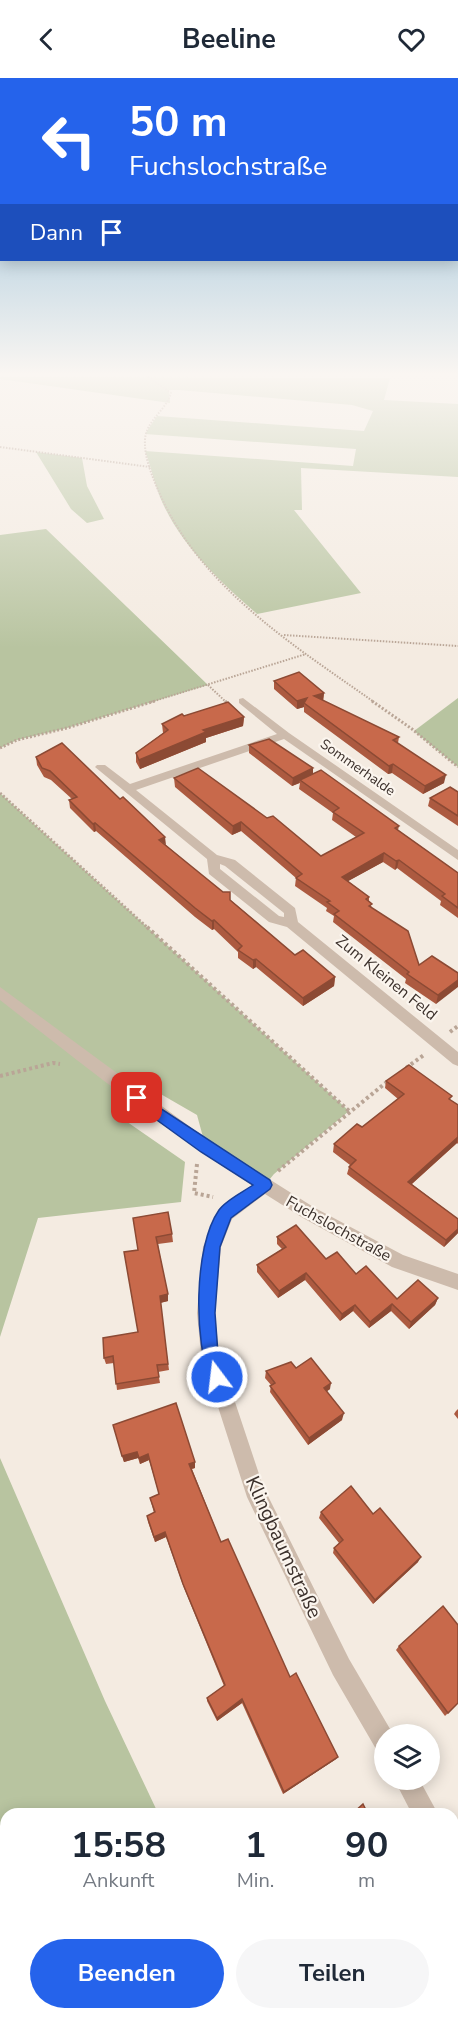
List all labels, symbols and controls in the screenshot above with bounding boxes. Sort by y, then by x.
text: Beeline [182,21,276,58]
icon: back [30,23,63,56]
icon: heart [395,23,428,56]
text: 50 m [129,94,228,151]
icon: left [30,102,108,180]
text: Fuchslochstraße [129,148,327,185]
icon: arrive [95,216,128,249]
text: Dann [30,218,83,248]
street label: Sommerhalde [316,734,399,800]
street label: Zum Kleinen Feld [331,930,442,1026]
pin [111,1072,162,1123]
icon: arrive [120,1081,153,1114]
street label: Fuchslochstraße [282,1191,395,1267]
position arrow [185,1345,249,1409]
street label: Klingbaumstraße [239,1472,328,1623]
map controls [374,1724,440,1790]
button: layers [374,1724,440,1790]
text: 15:58 [71,1821,166,1870]
text: 1 [245,1821,266,1870]
text: 90 [345,1821,388,1870]
text: Ankunft [82,1867,154,1894]
text: Min. [237,1867,274,1894]
text: m [358,1867,375,1894]
button: Beenden [30,1939,224,2008]
button: Teilen [236,1939,429,2008]

